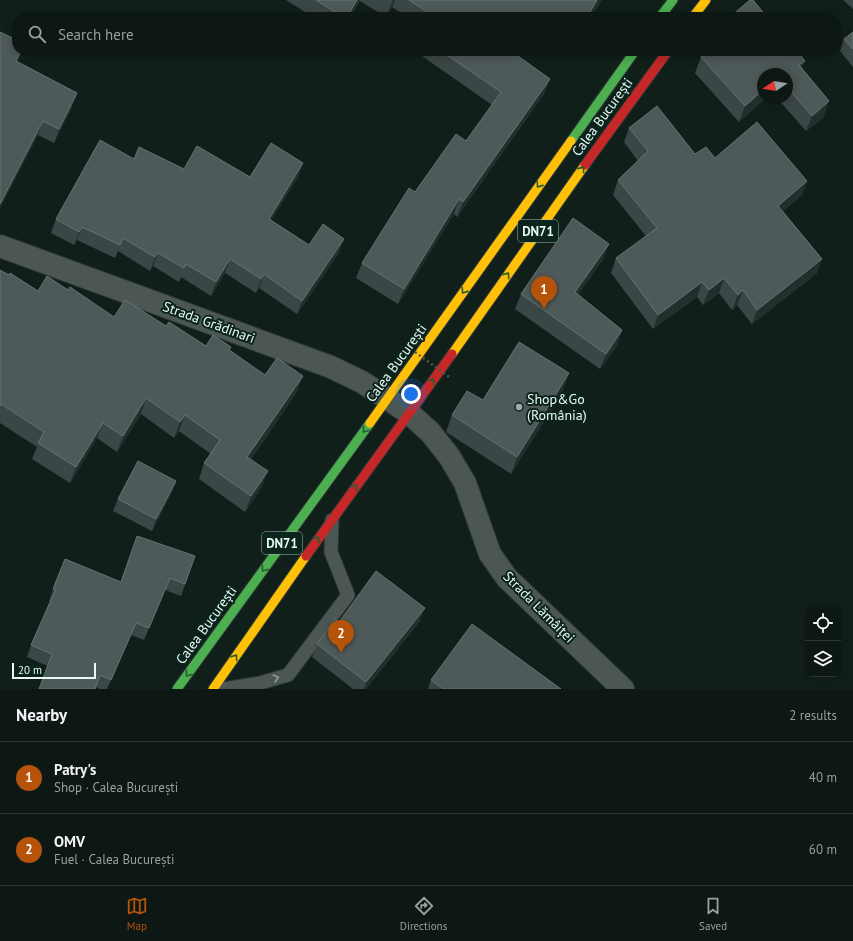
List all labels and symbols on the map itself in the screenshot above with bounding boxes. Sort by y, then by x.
north arrow [757,68,793,104]
street label: Calea București [568,74,636,160]
one-way arrow [577,166,584,173]
one-way arrow [536,181,544,188]
road number: DN71 [518,220,558,242]
one-way arrow [502,272,510,279]
pin: 1 [531,276,557,309]
one-way arrow [462,287,469,294]
street label: Strada Grădinari [160,297,258,347]
street label: Calea București [362,320,430,406]
one-way arrow [427,379,434,386]
your location [401,384,421,404]
place label: Shop&Go (România) [527,390,587,424]
marker: Shop&Go (România) [514,402,524,412]
one-way arrow [362,426,370,433]
one-way arrow [350,485,357,492]
road number: DN71 [262,532,302,554]
one-way arrow [312,536,320,543]
one-way arrow [261,565,269,572]
street label: Strada Lămâiței [499,567,579,647]
street label: Calea București [172,582,240,668]
pin: 2 [328,620,354,653]
one-way arrow [230,654,238,661]
scale bar [12,661,96,680]
one-way arrow [186,670,193,677]
one-way arrow [272,675,279,683]

